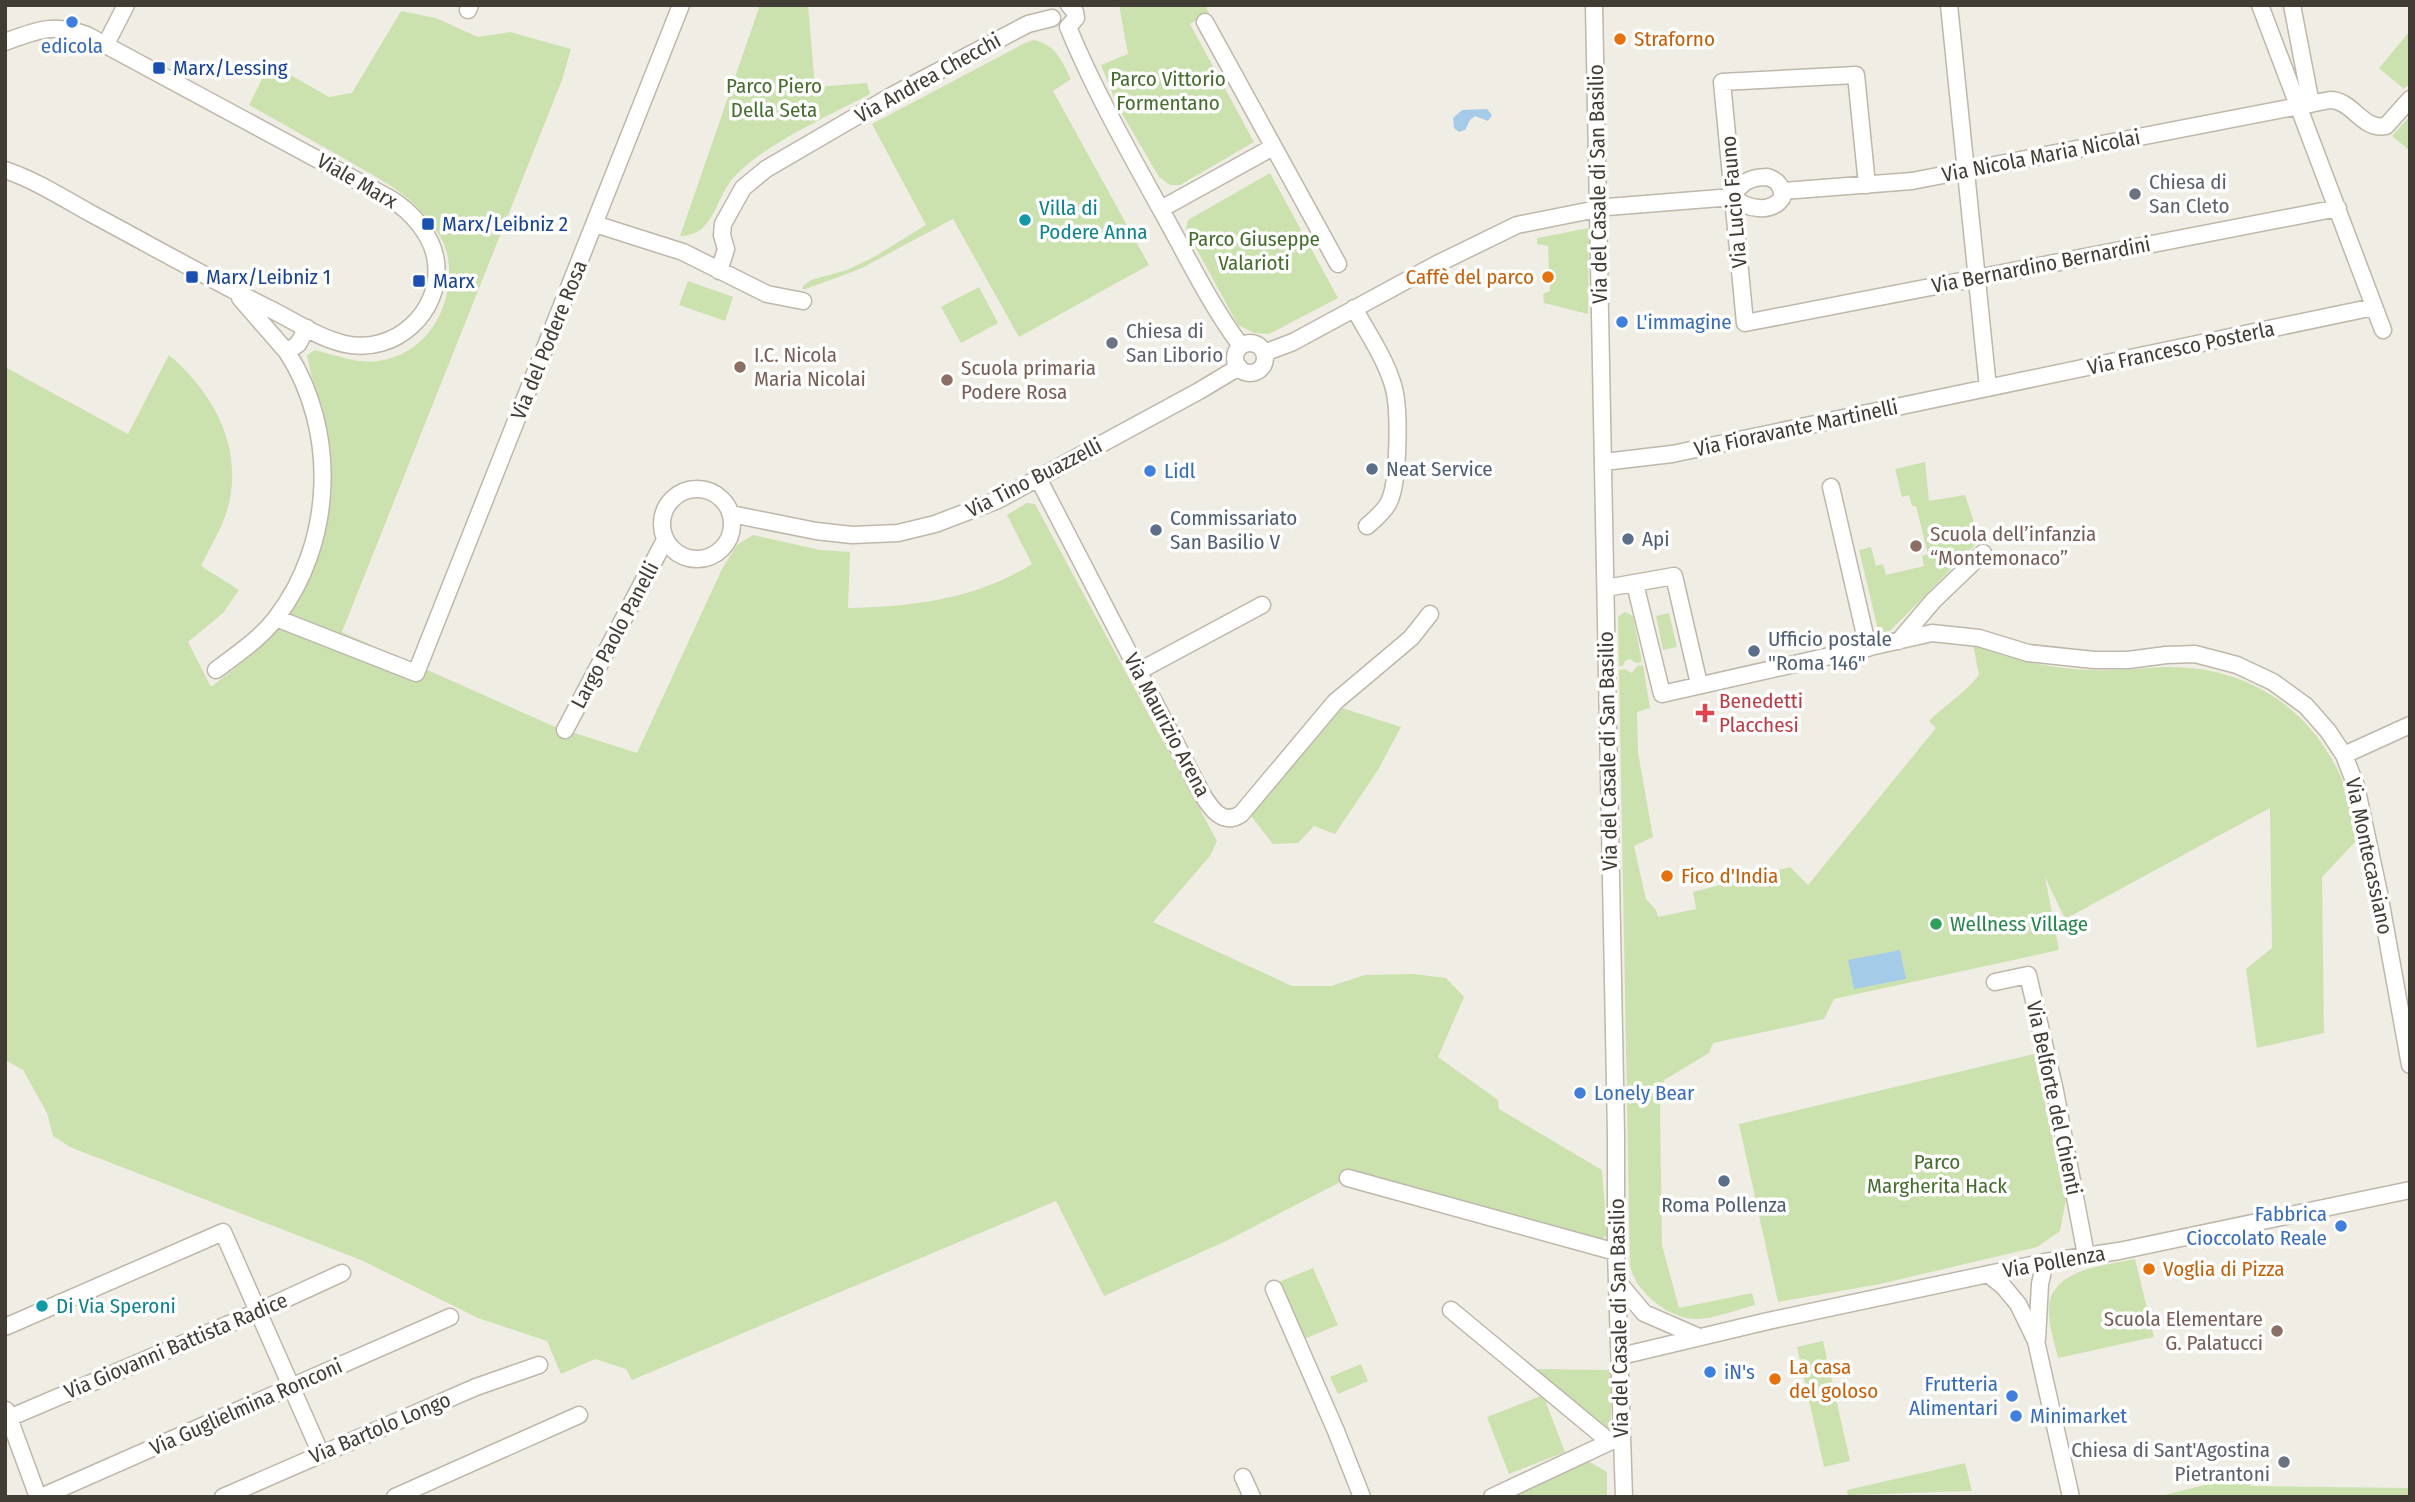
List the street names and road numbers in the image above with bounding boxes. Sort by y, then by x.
street label: Via Andrea Checchi [851,27,1005,129]
street label: Via del Casale di San Basilio [1583,64,1613,304]
street label: Via Nicola Maria Nicolai [1940,124,2142,188]
street label: Via Lucio Fauno [1715,135,1753,269]
street label: Viale Marx [312,148,403,215]
street label: Via Bernardino Bernardini [1929,231,2153,299]
street label: Via del Podere Rosa [505,256,593,424]
street label: Via Francesco Posterla [2085,315,2277,381]
street label: Via Fioravante Martinelli [1692,394,1900,462]
street label: Via Tino Buazzelli [962,433,1106,523]
street label: Largo Paolo Panelli [565,557,665,713]
street label: Via del Casale di San Basilio [1593,631,1623,871]
street label: Via Maurizio Arena [1118,649,1216,801]
street label: Via Montecassiano [2340,775,2398,937]
street label: Via Belforte del Chienti [2021,999,2087,1197]
street label: Via del Casale di San Basilio [1604,1198,1634,1438]
street label: Via Pollenza [2001,1240,2107,1284]
street label: Via Giovanni Battista Radice [60,1287,292,1405]
street label: Via Guglielmina Ronconi [146,1353,346,1461]
street label: Via Bartolo Longo [305,1387,455,1469]

